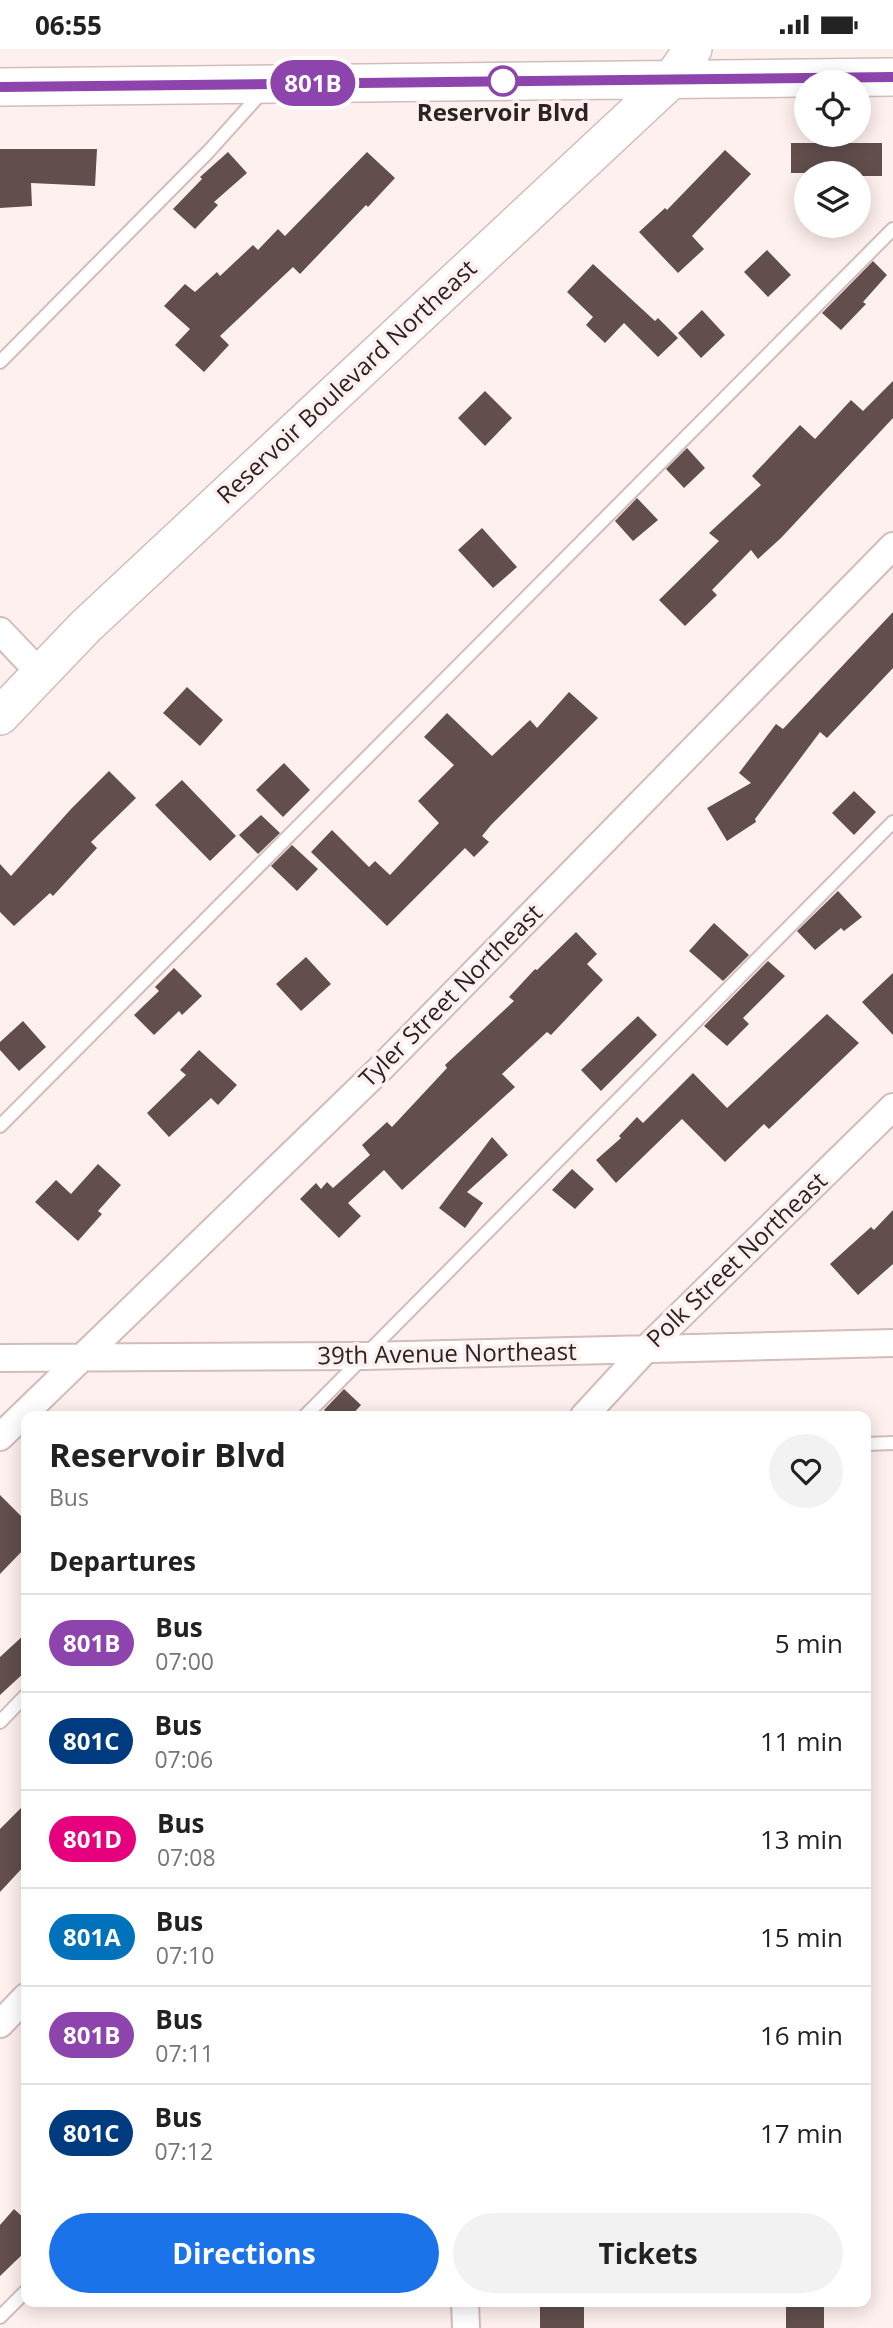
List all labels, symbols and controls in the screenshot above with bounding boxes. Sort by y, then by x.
text: 06:55 [35,7,102,43]
line badge: 801B [264,60,362,106]
text: 801B [284,66,342,99]
marker: Reservoir Blvd [488,66,518,96]
map controls [794,70,871,238]
button: locate [794,70,871,147]
place label: Reservoir Blvd [417,95,589,128]
button: layers [794,161,871,238]
street label: Reservoir Boulevard Northeast [209,251,483,510]
street label: Tyler Street Northeast [351,896,549,1094]
street label: Polk Street Northeast [638,1164,834,1354]
street label: 39th Avenue Northeast [317,1334,577,1371]
text: Reservoir Blvd [49,1432,286,1477]
button: heart [769,1434,843,1508]
text: Bus [49,1481,89,1513]
text: Departures [49,1543,196,1579]
text: Bus [155,1609,203,1645]
text: 5 min [775,1625,843,1661]
text: 801B [63,1626,120,1659]
text: 07:00 [155,1645,214,1677]
text: Bus [154,1707,202,1743]
text: 11 min [760,1723,843,1759]
text: 801C [63,1724,119,1757]
text: 07:06 [154,1743,213,1775]
text: Bus [157,1805,204,1841]
text: 13 min [760,1821,843,1857]
text: 801D [63,1822,122,1855]
text: 07:08 [157,1841,216,1873]
text: Bus [156,1903,203,1939]
text: 15 min [760,1919,843,1955]
text: 801A [63,1920,121,1953]
text: 07:10 [156,1939,214,1971]
text: Bus [155,2001,203,2037]
text: 16 min [760,2017,843,2053]
text: 801B [63,2018,120,2051]
text: 07:11 [155,2037,214,2069]
text: Bus [154,2099,202,2135]
text: 17 min [760,2115,843,2151]
text: 801C [63,2116,119,2149]
text: 07:12 [154,2135,213,2167]
button: Directions [49,2213,439,2293]
button: Tickets [453,2213,843,2293]

